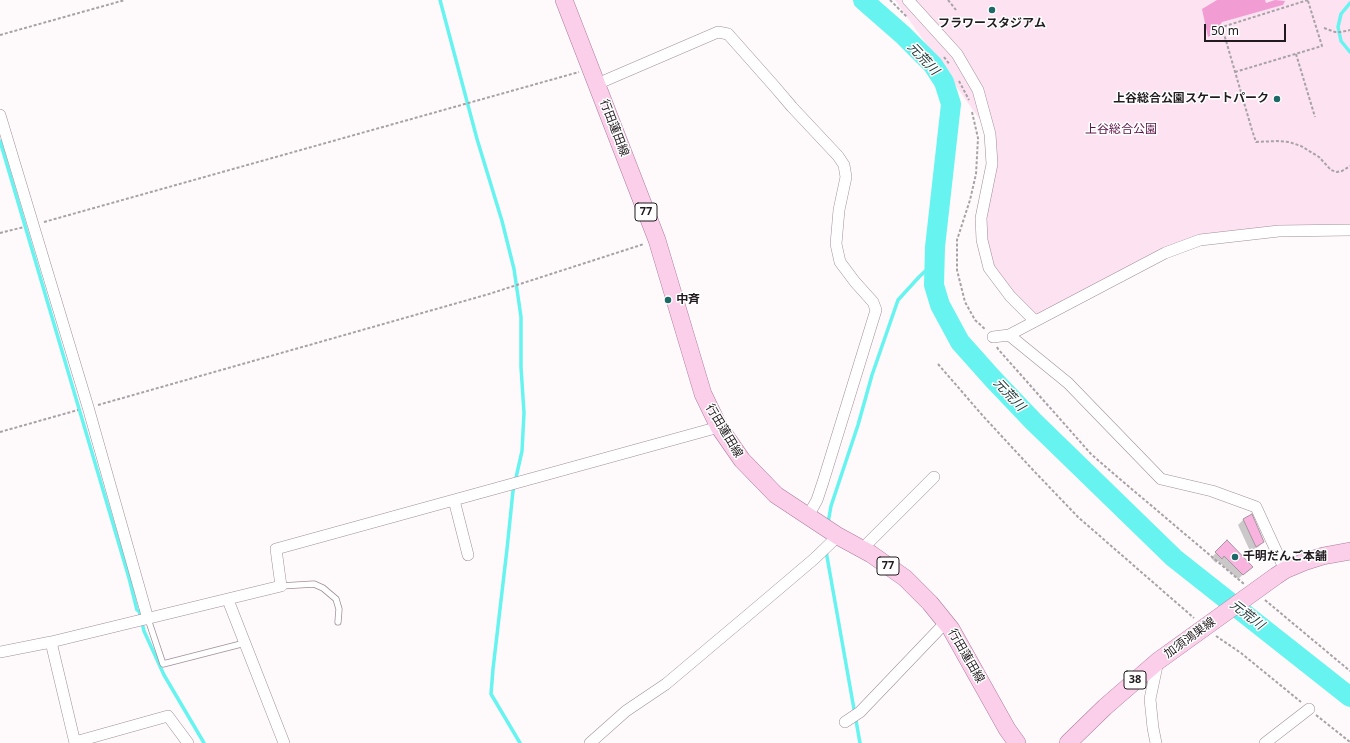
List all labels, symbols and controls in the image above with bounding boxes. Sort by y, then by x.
marker: フラワースタジアム [987,5,997,15]
scale bar [1206,16,1288,42]
place label: フラワースタジアム [938,17,1046,31]
text: 50 m [1211,22,1239,39]
water label: 元荒川 [904,39,942,79]
place label: 上谷総合公園スケートパーク [1113,92,1269,106]
marker: 上谷総合公園スケートパーク [1272,94,1282,104]
street label: 行田蓮田線 [597,97,631,159]
park label: 上谷総合公園 [1085,123,1157,137]
road number: 77 [635,203,657,221]
place label: 中斉 [676,293,700,307]
marker: 中斉 [663,295,673,305]
water label: 元荒川 [990,375,1028,415]
street label: 行田蓮田線 [702,402,746,460]
place label: 千明だんご本舗 [1243,550,1327,564]
marker: 千明だんご本舗 [1230,552,1240,562]
road number: 77 [877,557,899,575]
water label: 元荒川 [1227,597,1267,633]
street label: 加須鴻巣線 [1161,615,1219,661]
street label: 行田蓮田線 [945,626,987,686]
road number: 38 [1124,671,1146,689]

